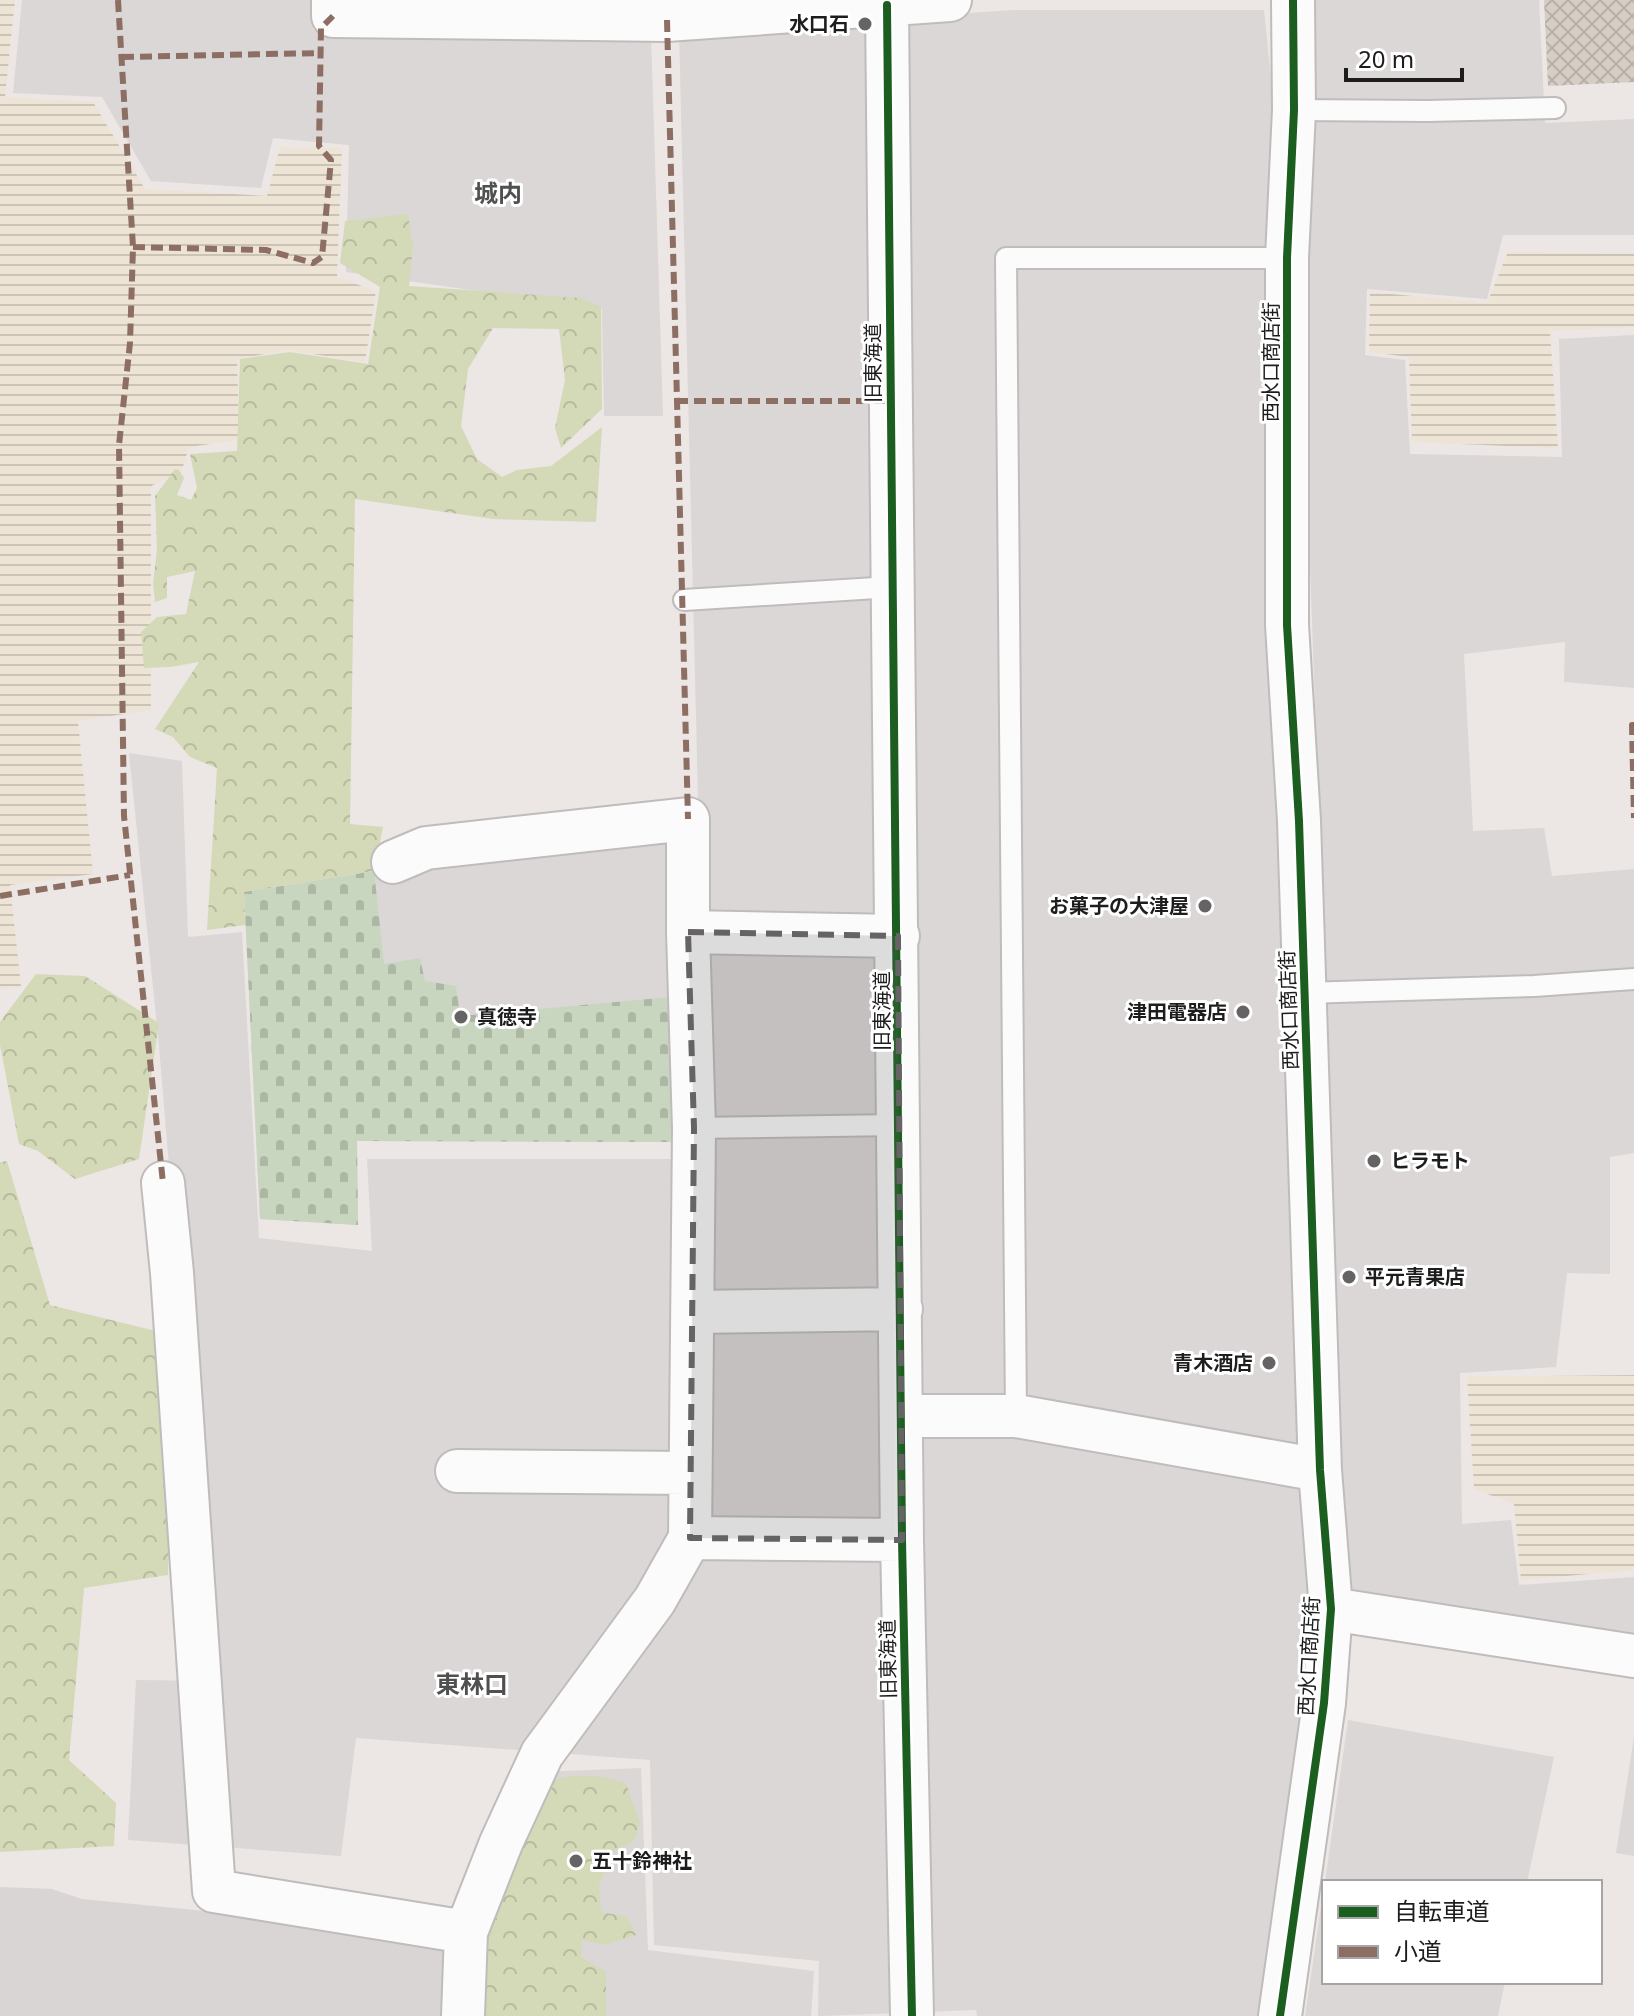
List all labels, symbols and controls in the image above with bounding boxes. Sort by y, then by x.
place label: 水口石 [789,10,849,37]
marker: 水口石 [856,15,874,33]
scale bar [1346,32,1462,82]
text: 20 m [1358,42,1414,75]
district label: 城内 [474,176,522,209]
street label: 西水口商店街 [1257,302,1284,422]
street label: 旧東海道 [859,323,886,403]
place label: お菓子の大津屋 [1049,892,1189,919]
marker: お菓子の大津屋 [1196,897,1214,915]
street label: 西水口商店街 [1273,950,1304,1070]
street label: 旧東海道 [868,971,895,1051]
place label: 津田電器店 [1127,998,1227,1025]
place label: 真徳寺 [477,1003,537,1030]
marker: 津田電器店 [1234,1003,1252,1021]
marker: 真徳寺 [452,1008,470,1026]
place label: ヒラモト [1390,1147,1470,1174]
marker: ヒラモト [1365,1152,1383,1170]
place label: 平元青果店 [1365,1263,1465,1290]
marker: 平元青果店 [1340,1268,1358,1286]
place label: 青木酒店 [1173,1349,1253,1376]
marker: 青木酒店 [1260,1354,1278,1372]
street label: 西水口商店街 [1292,1595,1325,1717]
street label: 旧東海道 [873,1619,902,1699]
district label: 東林口 [436,1667,508,1700]
place label: 五十鈴神社 [592,1847,692,1874]
marker: 五十鈴神社 [567,1852,585,1870]
legend [1322,1880,1602,1984]
text: 自転車道 [1394,1894,1490,1927]
text: 小道 [1394,1934,1442,1967]

